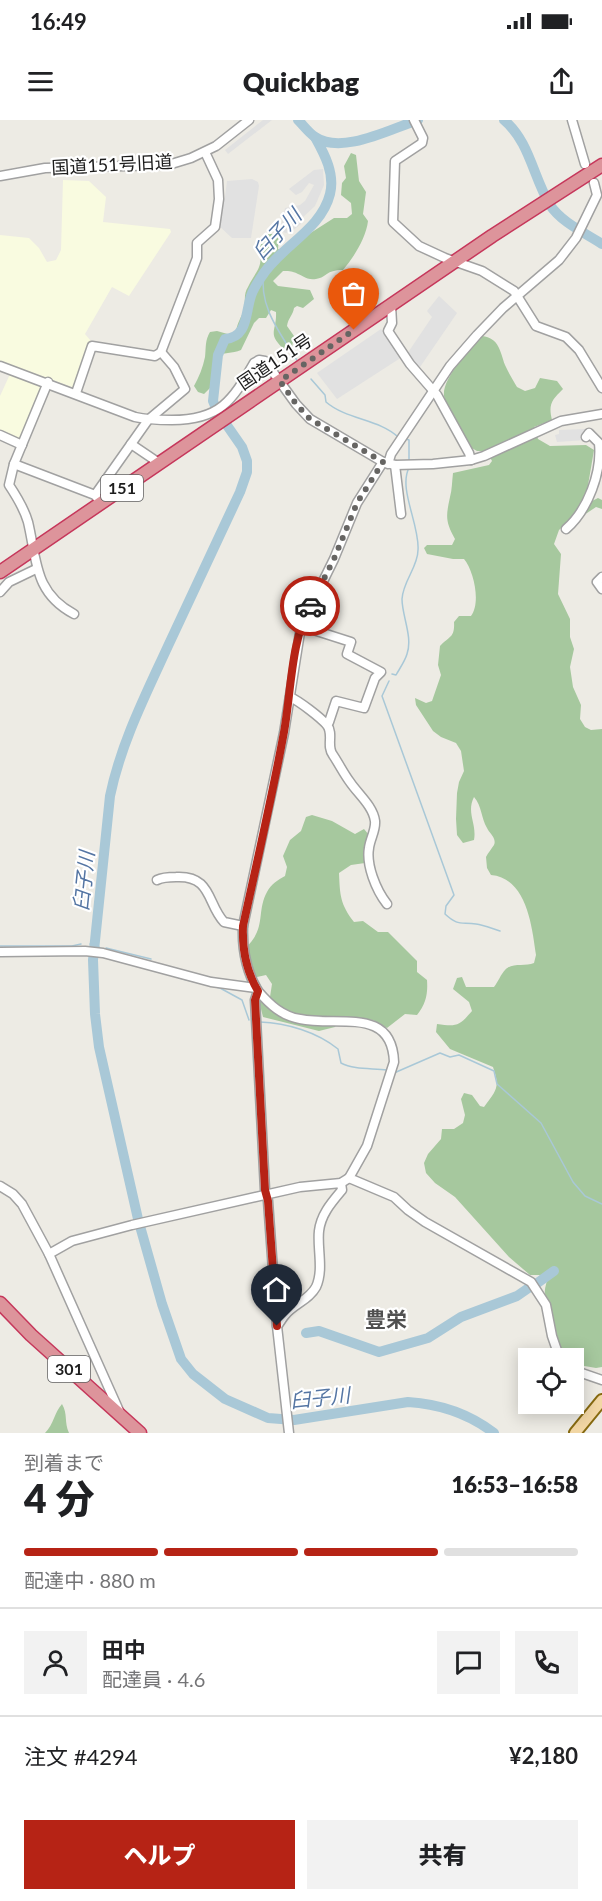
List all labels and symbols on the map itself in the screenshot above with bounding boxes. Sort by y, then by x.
street label: 国道151号旧道 [51,150,173,178]
water label: 臼子川 [247,202,307,263]
pin [328,268,379,330]
street label: 国道151号 [233,328,316,394]
road number: 151 [101,475,143,501]
courier [280,576,340,636]
water label: 臼子川 [68,848,98,912]
pin [251,1264,302,1326]
district label: 豊栄 [365,1306,407,1331]
road number: 301 [48,1356,90,1382]
water label: 臼子川 [289,1382,353,1412]

